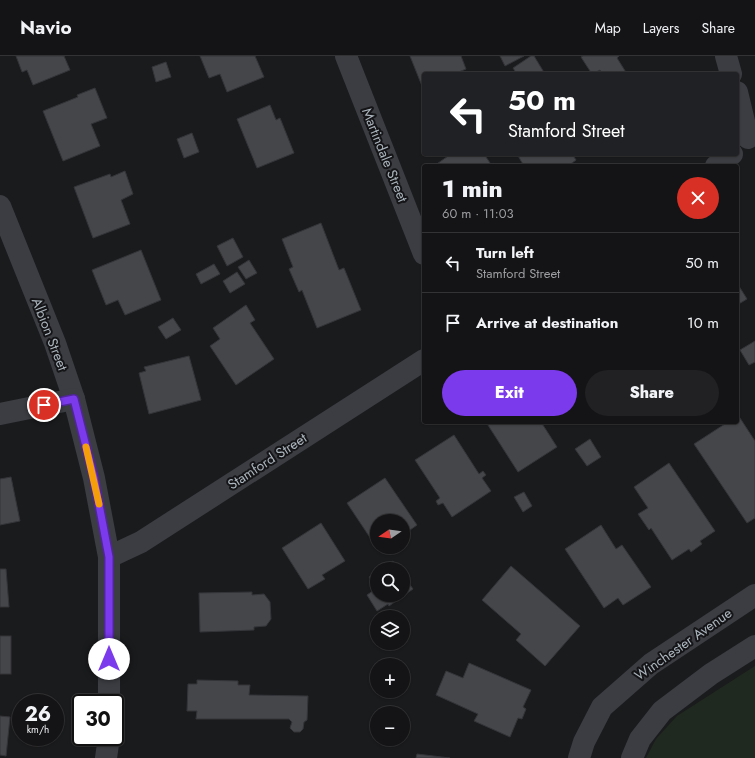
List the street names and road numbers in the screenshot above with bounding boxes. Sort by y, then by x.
street label: Martindale Street [357,105,413,206]
street label: Albion Street [27,295,73,374]
street label: Stamford Street [224,428,311,494]
street label: Winchester Avenue [630,603,736,685]

